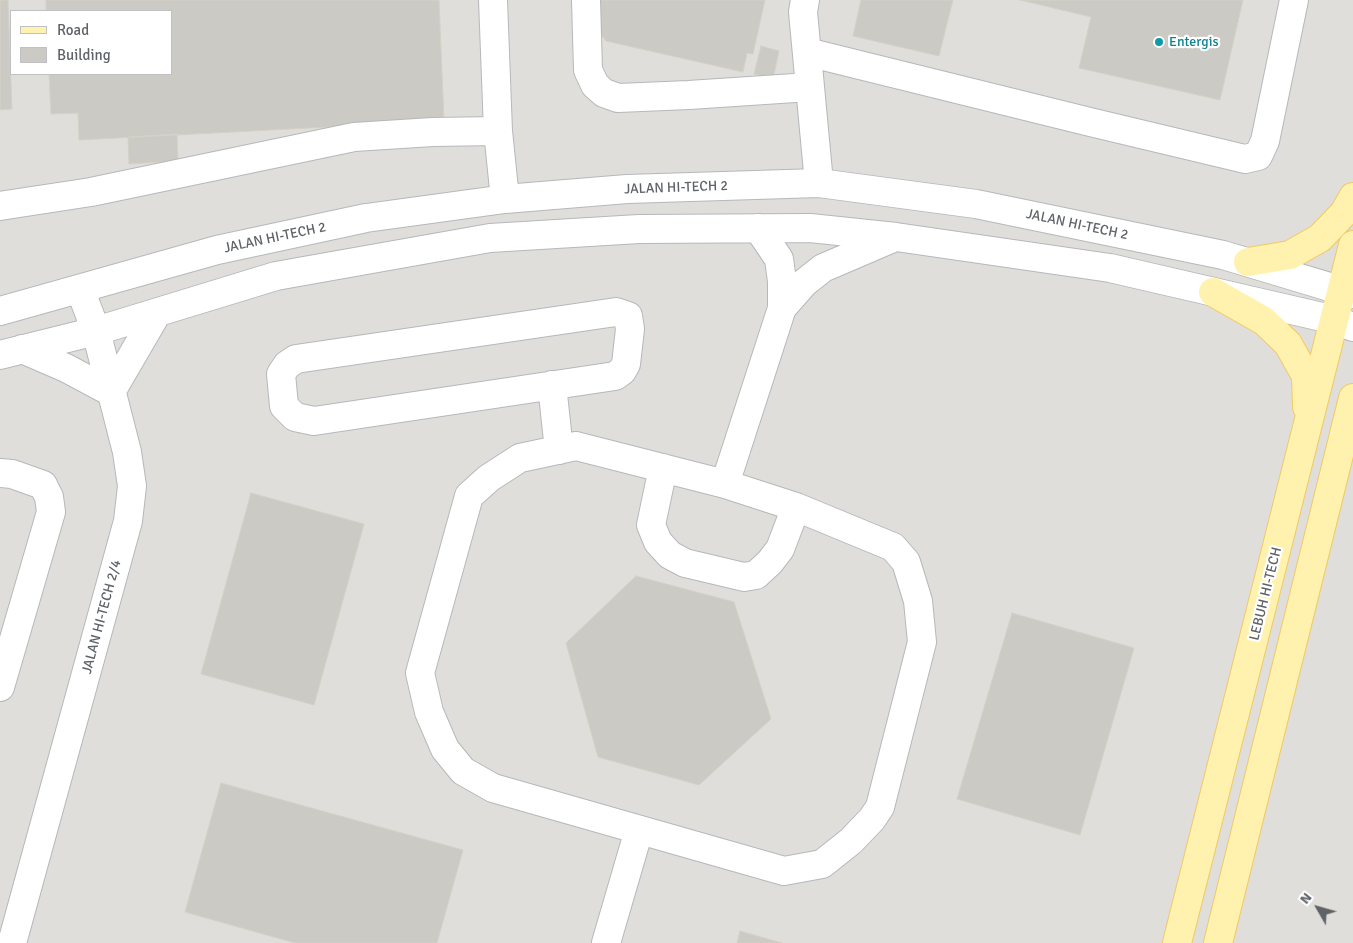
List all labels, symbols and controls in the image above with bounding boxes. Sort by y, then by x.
legend [10,10,172,75]
text: Road [57,21,89,39]
place label: Entergis [1169,34,1219,50]
marker: Entergis [1153,36,1165,48]
text: Building [57,46,111,64]
street label: JALAN HI-TECH 2 [624,178,728,198]
street label: JALAN HI-TECH 2 [1024,206,1130,244]
street label: JALAN HI-TECH 2 [222,219,328,257]
street label: LEBUH HI-TECH [1246,546,1286,642]
street label: JALAN HI-TECH 2/4 [79,558,125,676]
north arrow [1293,883,1343,933]
text: N [1296,889,1315,908]

